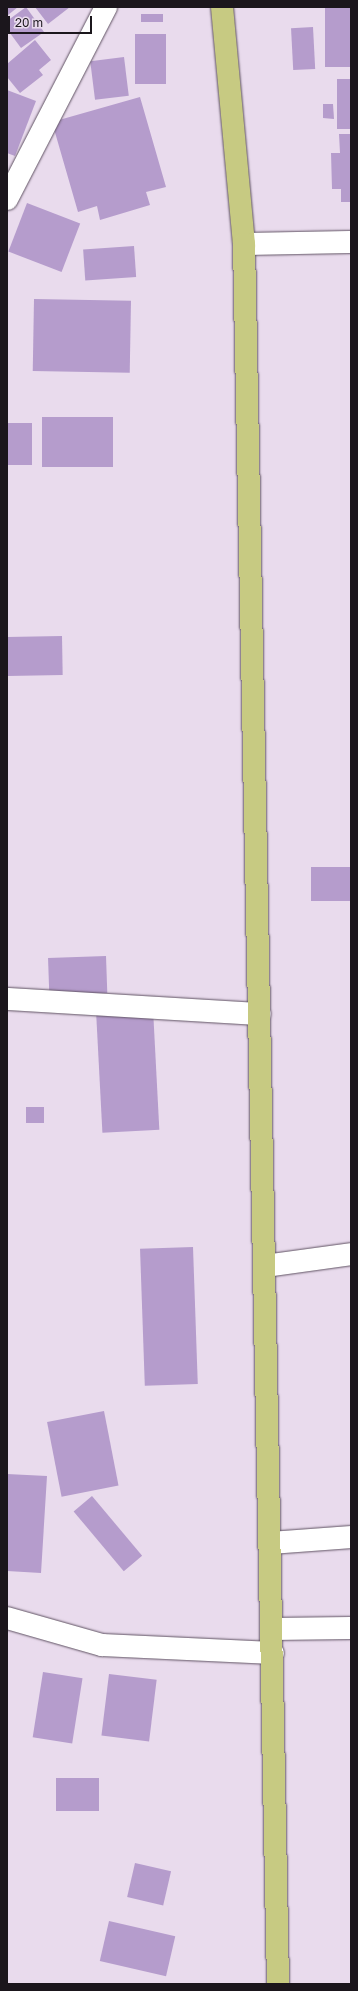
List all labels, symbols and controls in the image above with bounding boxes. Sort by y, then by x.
scale bar [10,8,94,34]
text: 20 m [15,15,43,30]

